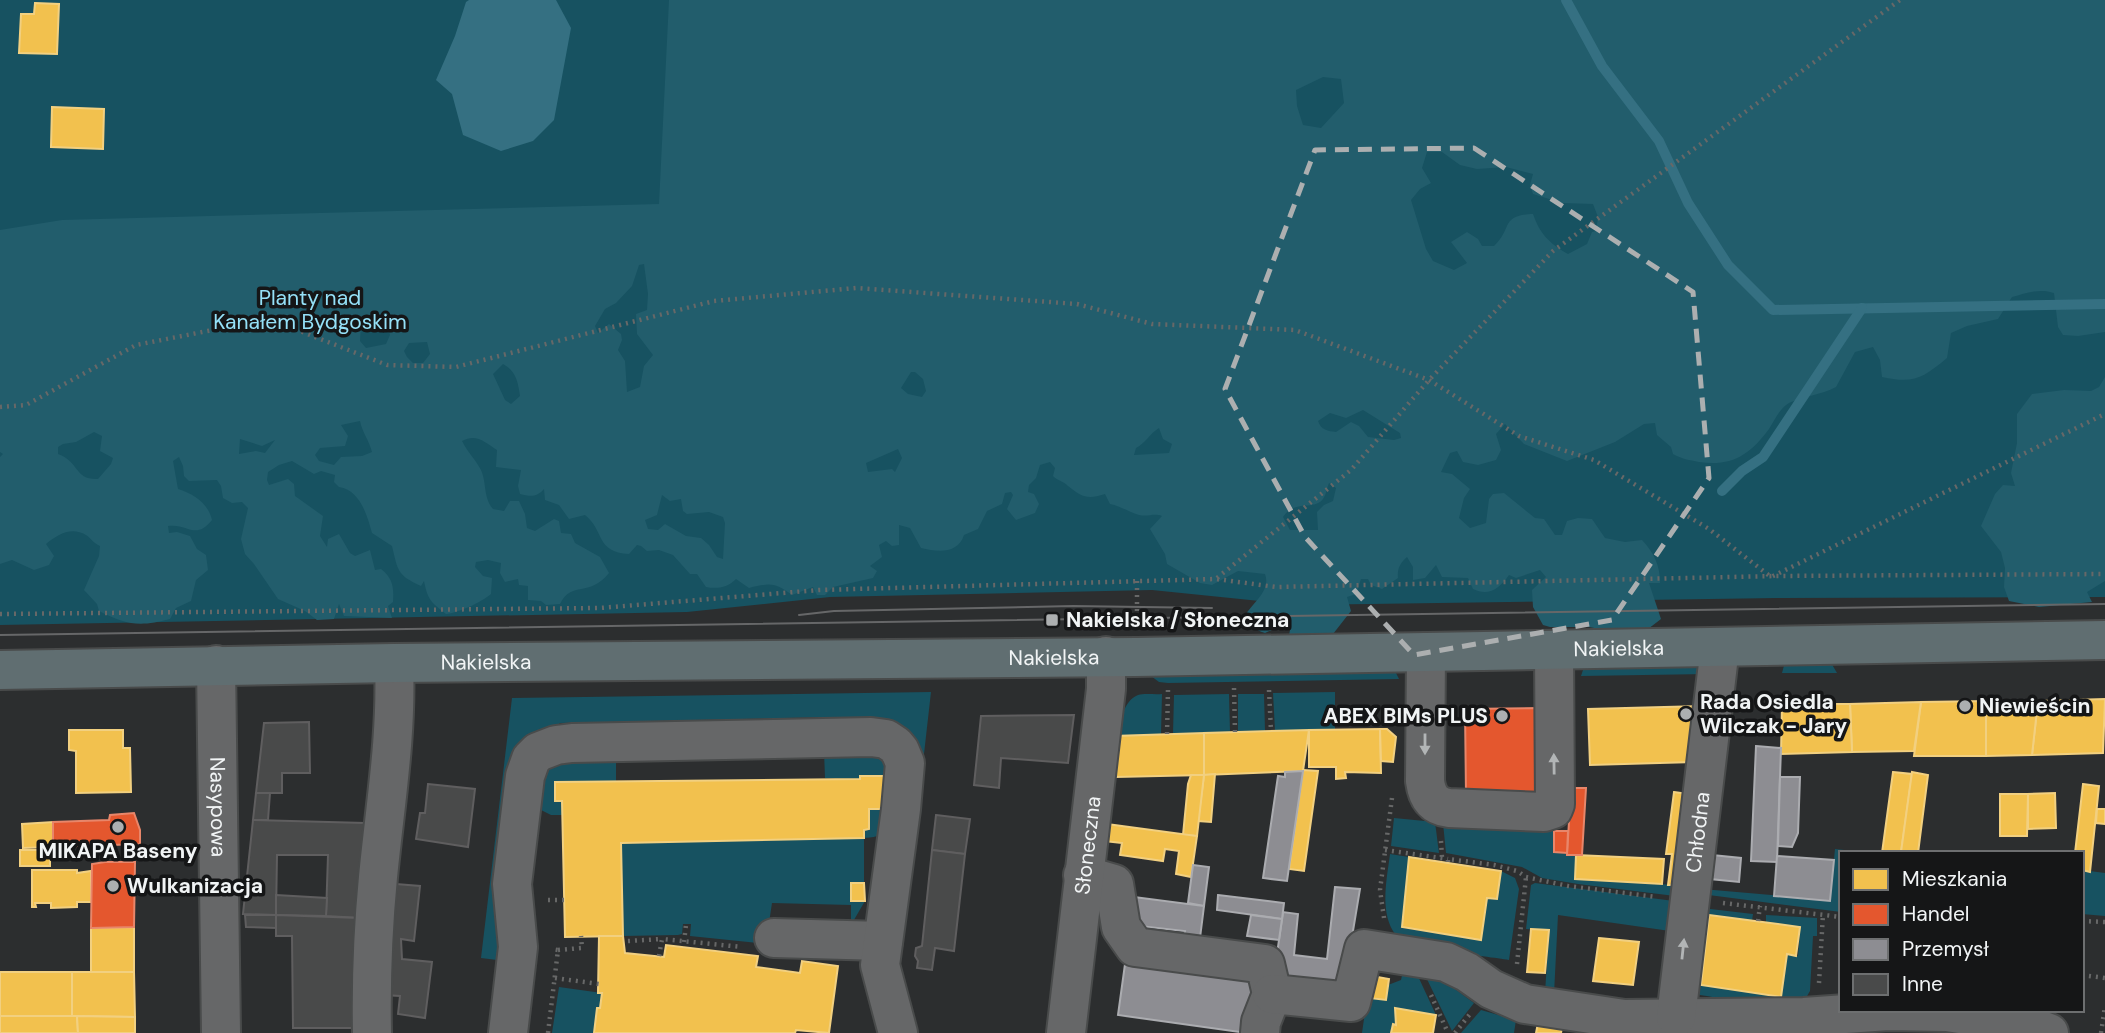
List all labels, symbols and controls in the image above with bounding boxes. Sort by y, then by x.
park label: Planty nad Kanałem Bydgoskim [213,284,407,336]
place label: Nakielska / Słoneczna [1066,606,1289,634]
marker: Nakielska / Słoneczna [1044,612,1060,628]
street label: Nakielska [1573,634,1664,663]
street label: Nakielska [1008,643,1099,672]
street label: Nakielska [440,648,531,677]
place label: Rada Osiedla Wilczak - Jary [1700,688,1847,740]
place label: Niewieścin [1979,692,2091,720]
marker: Niewieścin [1957,698,1973,714]
place label: ABEX BIMs PLUS [1324,702,1488,730]
marker: Rada Osiedla Wilczak - Jary [1678,706,1694,722]
marker: ABEX BIMs PLUS [1494,708,1510,724]
one-way arrow [1419,733,1431,755]
one-way arrow [1549,753,1560,775]
street label: Nasypowa [203,757,233,857]
street label: Chłodna [1679,790,1717,874]
street label: Słoneczna [1068,794,1107,896]
marker: MIKAPA Baseny [110,819,126,835]
place label: MIKAPA Baseny [39,837,198,865]
legend [1839,851,2084,1012]
text: Mieszkania [1902,865,2007,893]
place label: Wulkanizacja [127,872,263,900]
marker: Wulkanizacja [105,878,121,894]
text: Handel [1902,900,1970,928]
text: Przemysł [1902,935,1990,963]
one-way arrow [1678,938,1689,960]
text: Inne [1902,970,1943,998]

